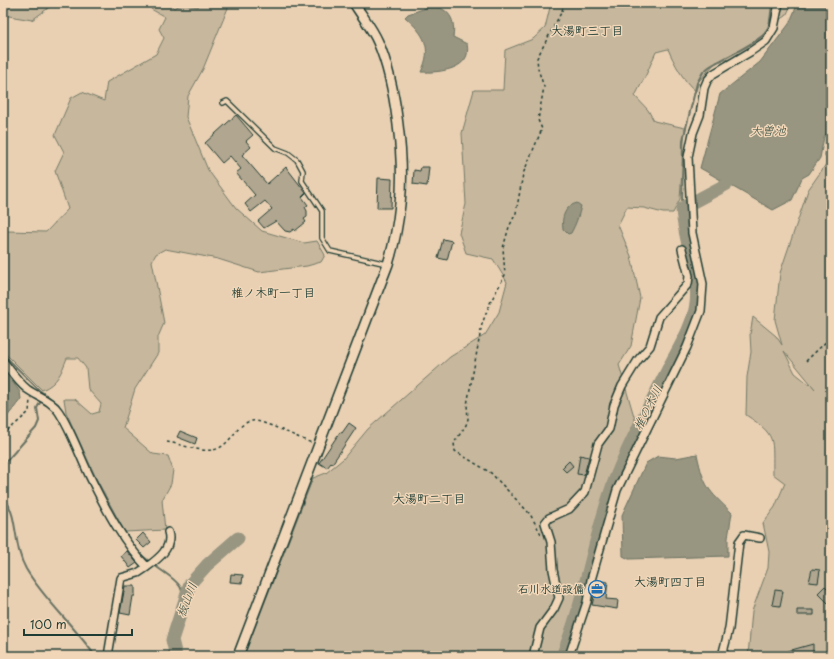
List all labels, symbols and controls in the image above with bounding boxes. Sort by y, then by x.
district label: 大湯町三丁目 [551,21,623,39]
water label: 大曽池 [750,121,787,139]
district label: 椎ノ木町一丁目 [231,283,315,301]
water label: 椎の木川 [628,382,666,433]
district label: 大湯町二丁目 [393,489,465,507]
district label: 大湯町四丁目 [634,572,706,590]
office icon: 石川水道設備 [587,579,607,599]
water label: 板山川 [171,580,201,620]
place label: 石川水道設備 [518,580,584,597]
scale bar [24,611,132,637]
text: 100 m [30,615,67,633]

